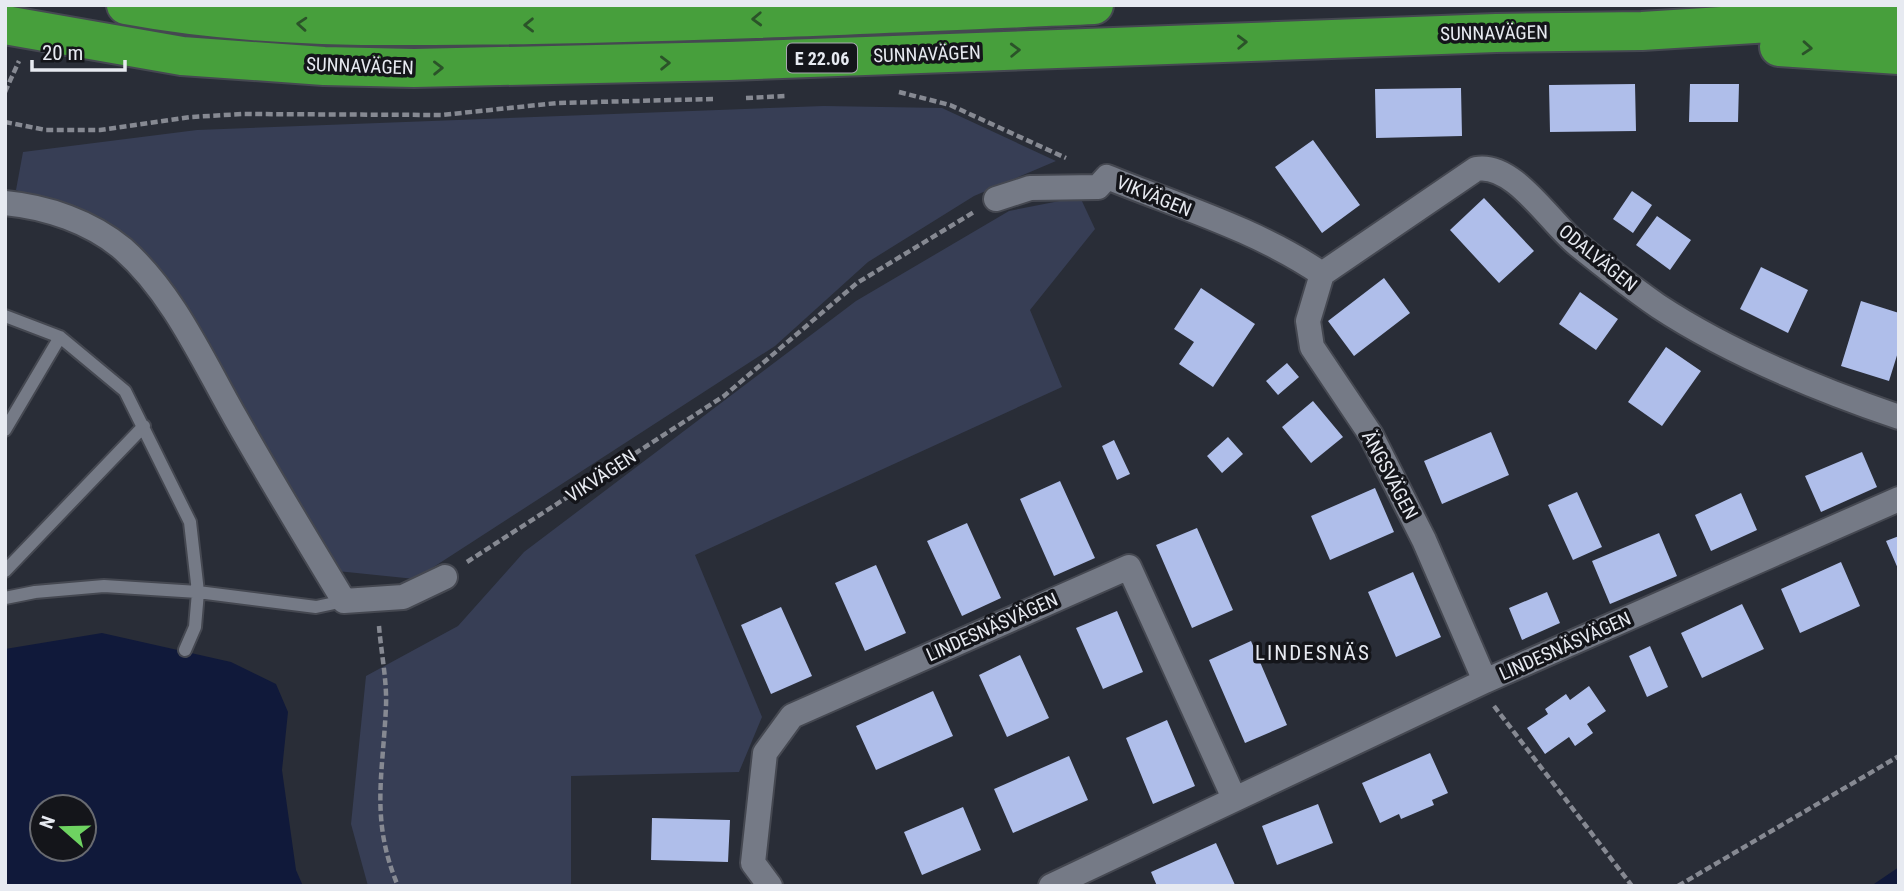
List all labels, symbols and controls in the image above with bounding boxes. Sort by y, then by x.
one-way arrow [751,11,762,26]
one-way arrow [296,17,307,32]
one-way arrow [524,17,534,33]
street label: SUNNAVÄGEN [1440,21,1548,45]
scale bar [32,28,124,72]
one-way arrow [1237,34,1248,49]
text: 20 m [42,41,83,65]
street label: SUNNAVÄGEN [873,41,981,67]
one-way arrow [1802,41,1813,56]
one-way arrow [1010,43,1021,58]
road number: E 22.06 [787,44,857,72]
street label: SUNNAVÄGEN [306,53,414,79]
one-way arrow [660,55,671,70]
one-way arrow [433,60,444,75]
street label: VIKVÄGEN [1113,171,1195,221]
street label: ODALVÄGEN [1554,220,1642,296]
street label: ÄNGSVÄGEN [1357,427,1423,523]
street label: VIKVÄGEN [562,445,640,507]
street label: LINDESNÄSVÄGEN [923,588,1061,666]
street label: LINDESNÄSVÄGEN [1496,607,1634,685]
district label: LINDESNÄS [1255,641,1371,665]
north arrow [28,793,98,863]
text: N [35,813,60,832]

